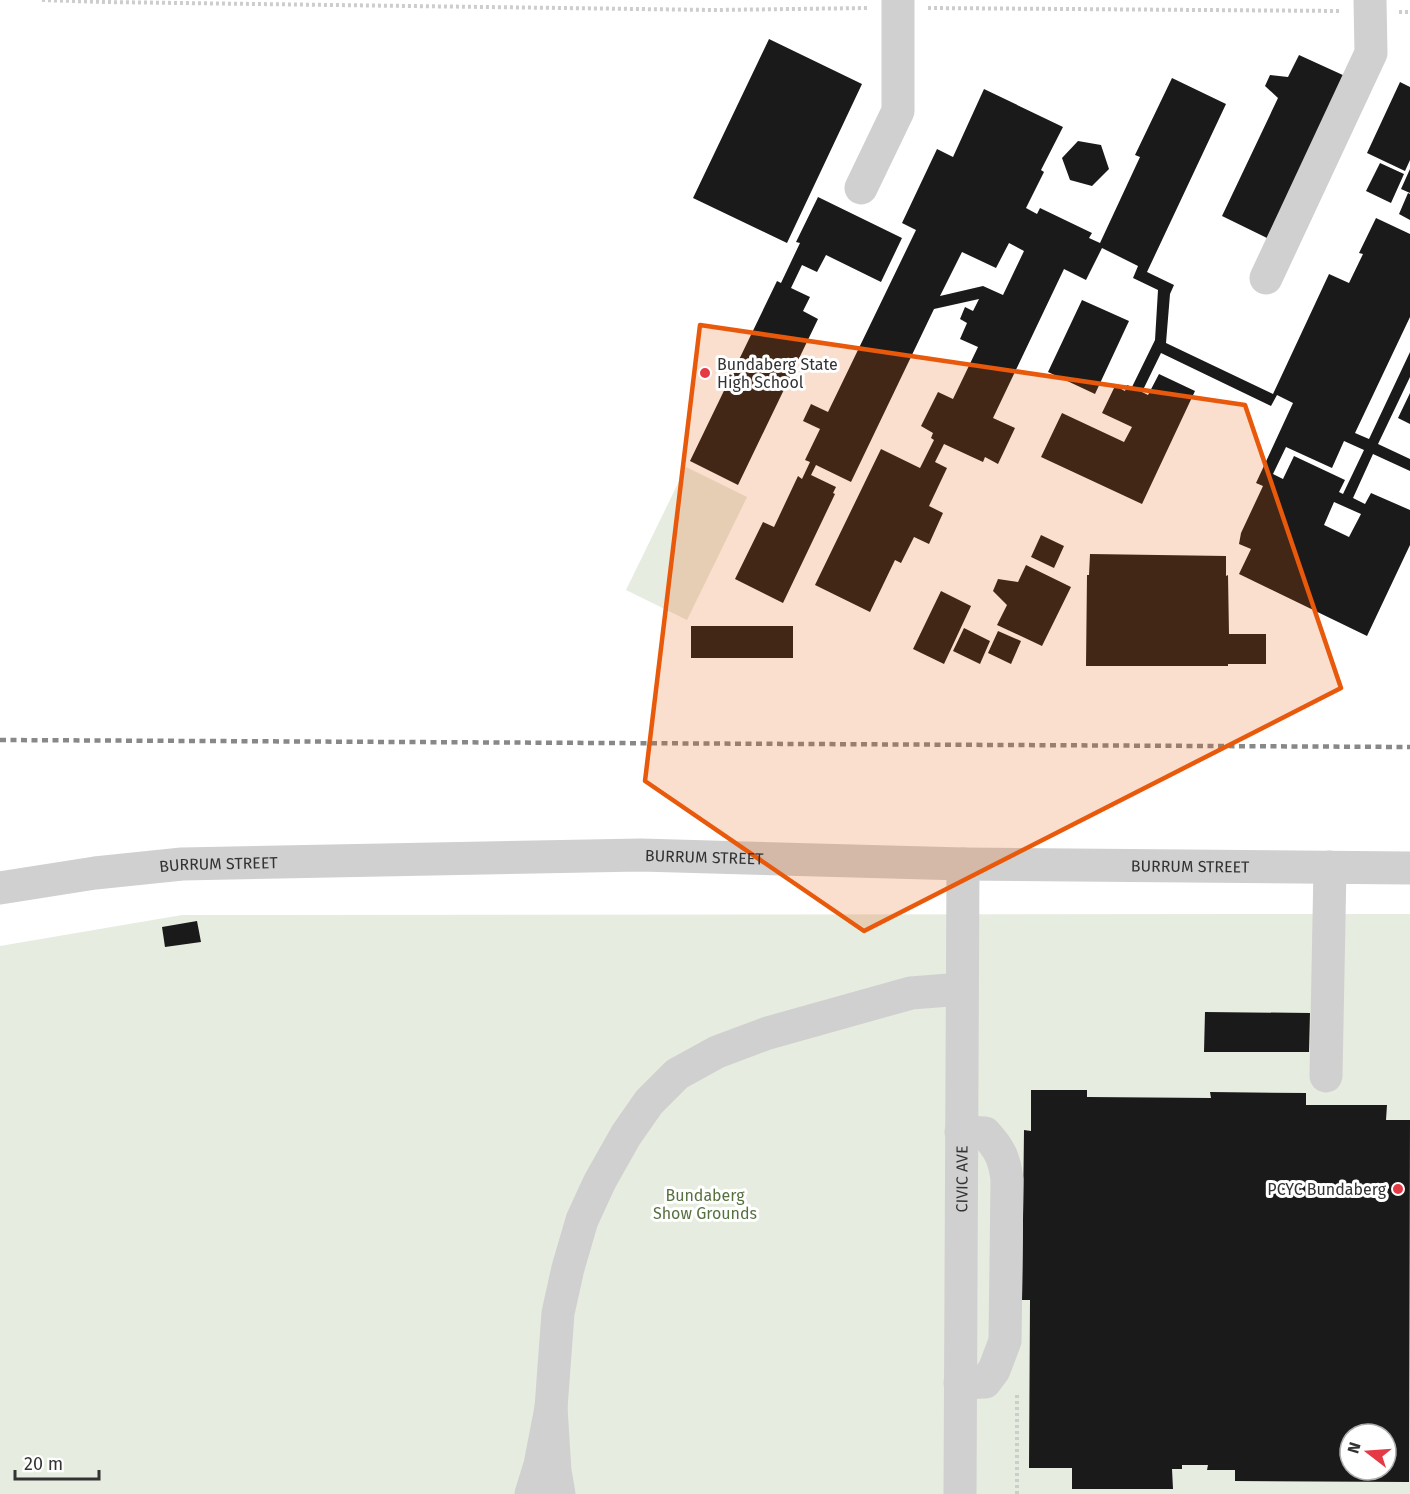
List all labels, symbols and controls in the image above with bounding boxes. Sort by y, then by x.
place label: Bundaberg State High School [717,355,838,392]
marker: Bundaberg State High School [698,366,712,380]
street label: BURRUM STREET [645,846,765,868]
street label: BURRUM STREET [158,853,279,876]
street label: BURRUM STREET [1131,856,1250,876]
street label: CIVIC AVE [952,1145,971,1213]
place label: PCYC Bundaberg [1267,1180,1387,1199]
marker: PCYC Bundaberg [1391,1182,1405,1196]
park label: Bundaberg Show Grounds [653,1186,757,1223]
north arrow [1338,1422,1398,1482]
text: N [1343,1440,1365,1456]
scale bar [15,1443,99,1481]
text: 20 m [24,1453,63,1475]

